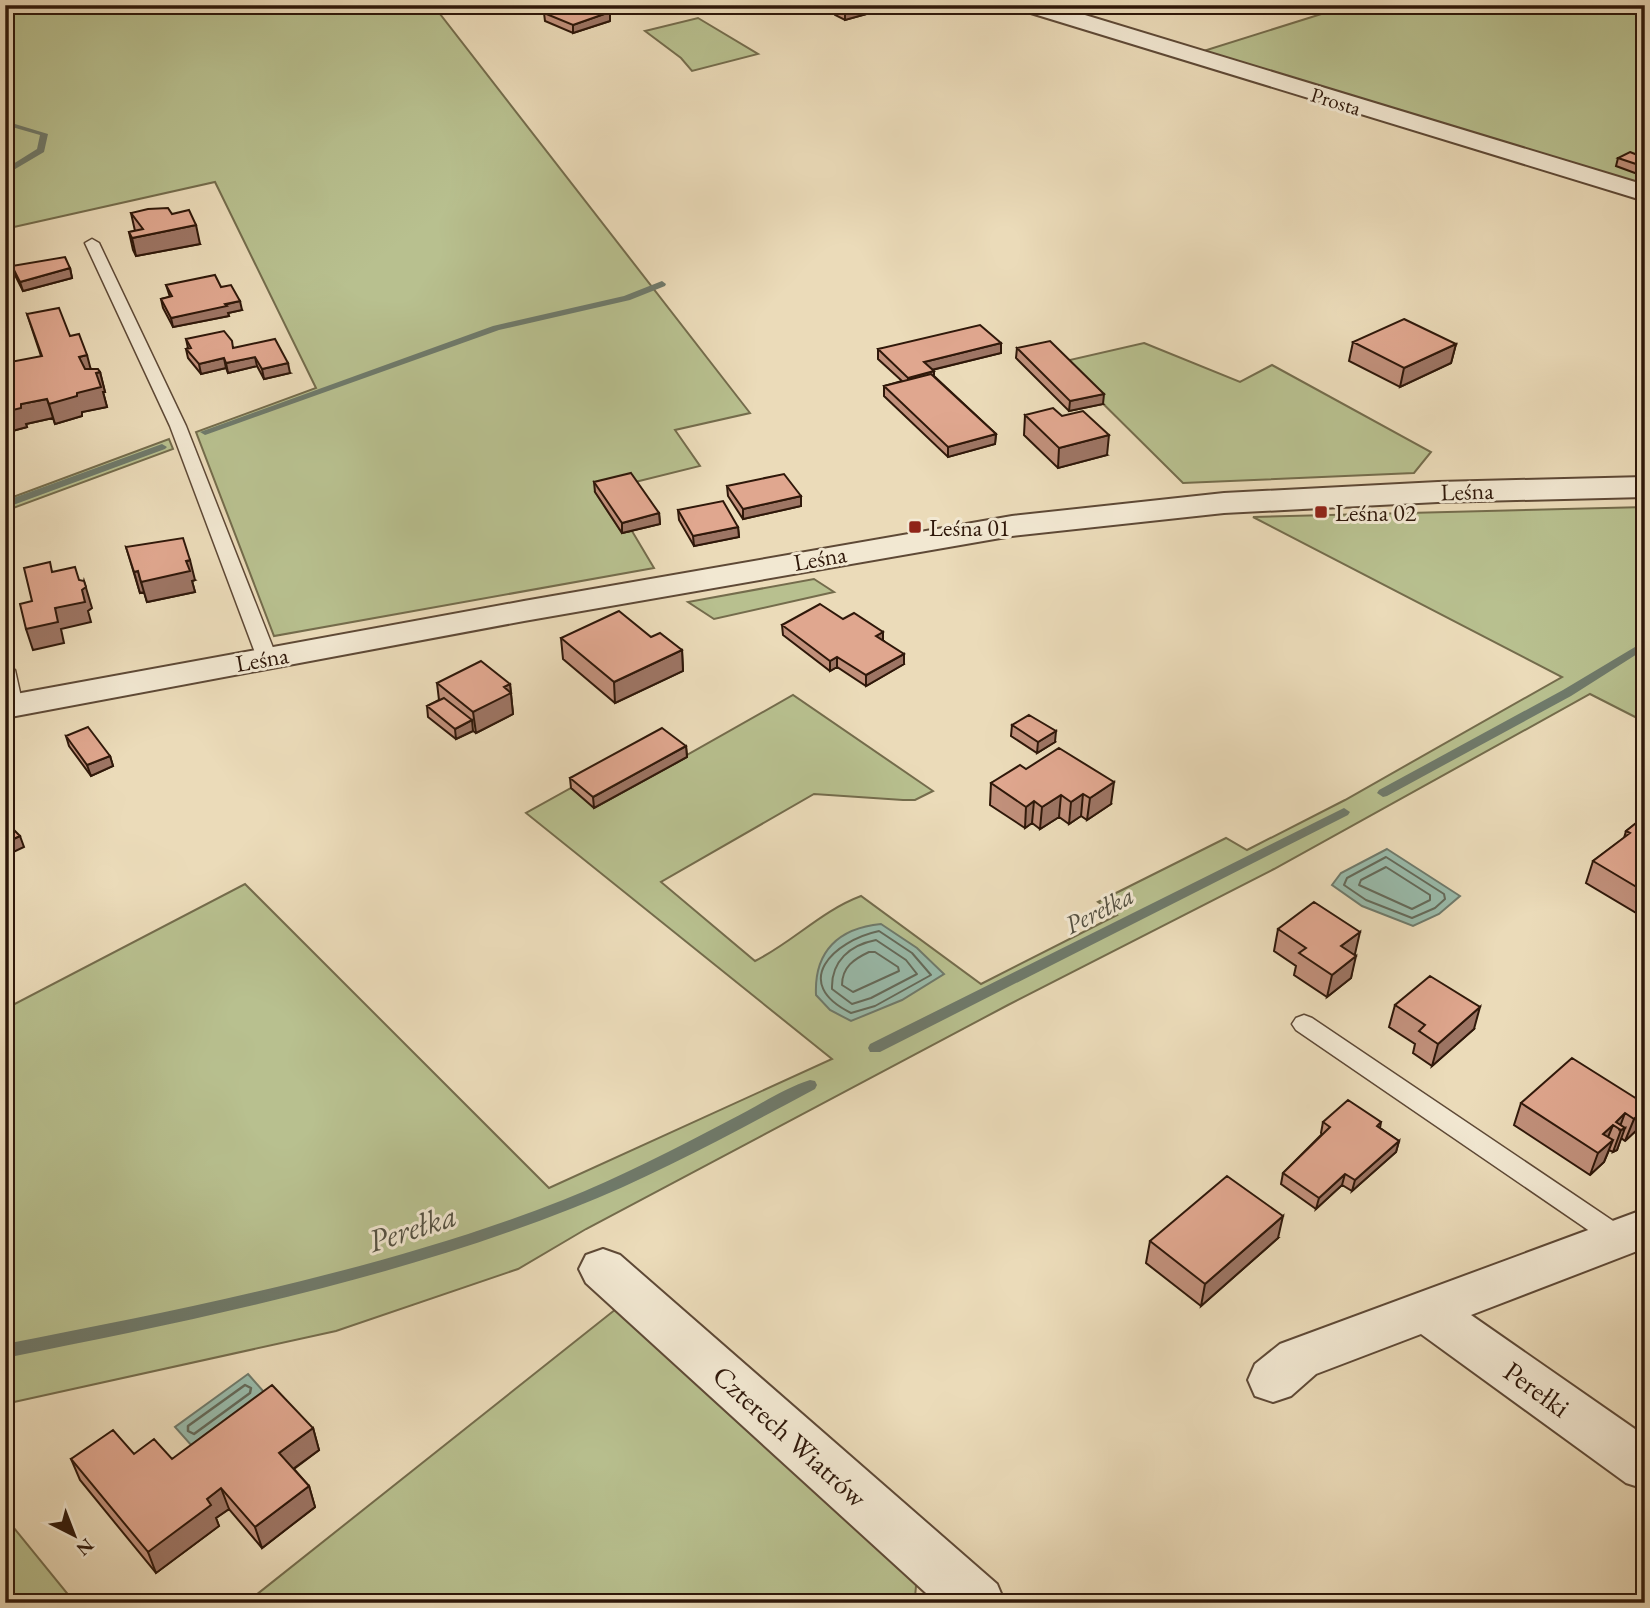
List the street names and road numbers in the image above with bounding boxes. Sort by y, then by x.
street label: Prosta [1308,81,1365,122]
street label: Leśna [1440,475,1495,507]
street label: Leśna [791,538,849,578]
street label: Leśna [233,639,291,679]
street label: Perełki [1497,1353,1577,1425]
street label: Czterech Wiatrów [705,1357,875,1515]

